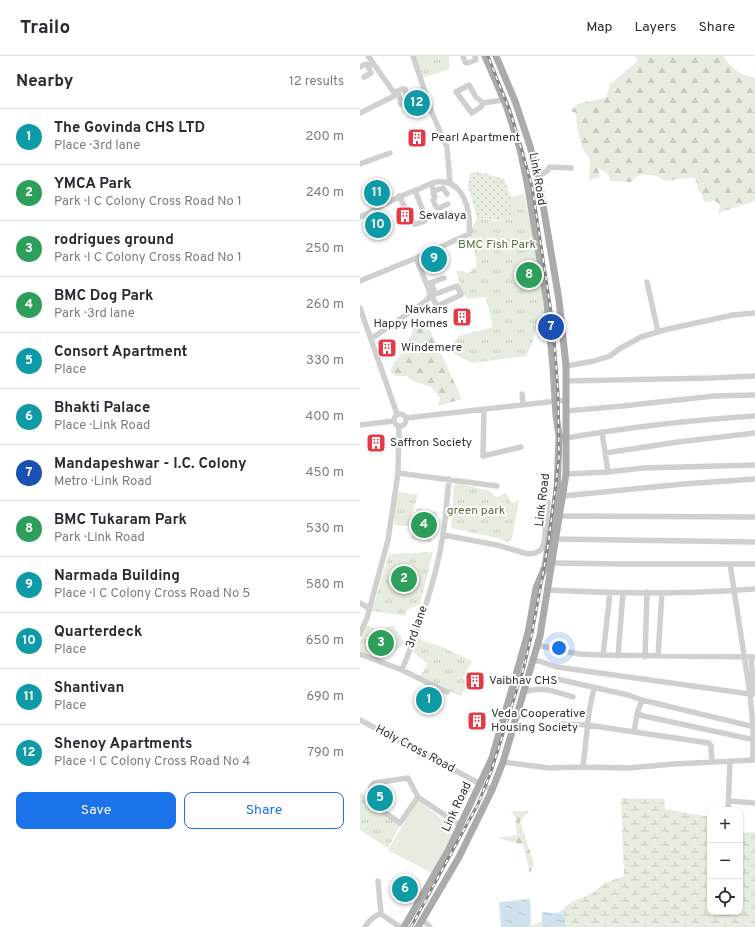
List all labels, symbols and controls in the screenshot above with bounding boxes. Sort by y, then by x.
text: Trailo [20,16,70,40]
text: Map [586,19,612,36]
text: Layers [634,19,676,36]
text: Share [698,19,735,36]
text: Nearby [16,71,73,93]
text: 12 results [289,74,344,90]
pin: 12 [404,88,430,118]
text: The Govinda CHS LTD [54,119,205,138]
building icon: Pearl Apartment [406,127,428,149]
text: 1 [26,129,32,145]
text: 200 m [305,129,344,145]
place label: Pearl Apartment [431,130,520,146]
text: Place · 3rd lane [54,138,140,154]
street label: Link Road [524,151,550,207]
text: YMCA Park [54,175,132,194]
pin: 11 [364,178,390,208]
text: 2 [25,185,33,201]
text: 240 m [306,185,344,201]
text: Park · I C Colony Cross Road No 1 [54,194,242,210]
building icon: Sevalaya [394,205,416,227]
place label: Sevalaya [419,208,466,224]
pin: 10 [365,210,391,240]
text: rodrigues ground [54,231,174,250]
park label: BMC Fish Park [458,237,536,253]
text: 3 [25,241,33,257]
text: 250 m [306,241,344,257]
pin: 9 [421,244,447,274]
text: Park · I C Colony Cross Road No 1 [54,250,242,266]
pin: 8 [516,260,542,290]
text: BMC Dog Park [54,287,153,306]
text: 4 [25,297,33,313]
text: 260 m [306,297,344,313]
place label: Navkars Happy Homes [374,302,448,332]
text: Park · 3rd lane [54,306,135,322]
building icon: Navkars Happy Homes [451,306,473,328]
pin: 7 [538,312,564,342]
building icon: Windemere [376,337,398,359]
place label: Windemere [401,340,462,356]
text: Consort Apartment [54,343,187,362]
text: 5 [25,353,33,369]
text: 330 m [306,353,344,369]
text: Place [54,362,86,378]
text: Bhakti Palace [54,399,150,418]
text: 6 [25,409,33,425]
text: 400 m [305,409,344,425]
text: Place · Link Road [54,418,150,434]
building icon: Saffron Society [365,432,387,454]
place label: Saffron Society [390,435,472,451]
text: Mandapeshwar - I.C. Colony [54,455,247,474]
text: 7 [26,465,32,481]
text: 450 m [305,465,344,481]
street label: Link Road [532,472,554,528]
text: Metro · Link Road [54,474,152,490]
park label: green park [447,503,505,519]
pin: 4 [411,510,437,540]
text: BMC Tukaram Park [54,511,187,530]
text: 8 [25,521,33,537]
text: 530 m [306,521,344,537]
text: Park · Link Road [54,530,145,546]
pin: 2 [391,564,417,594]
text: Narmada Building [54,567,180,586]
text: 9 [25,577,33,593]
text: 580 m [306,577,344,593]
text: Place · I C Colony Cross Road No 5 [54,586,250,602]
street label: 3rd lane [402,604,432,650]
text: Quarterdeck [54,623,142,642]
pin: 3 [368,628,394,658]
text: 10 [22,633,36,649]
text: 650 m [306,633,344,649]
your location [549,638,569,658]
text: Place [54,642,86,658]
building icon: Vaibhav CHS [464,670,486,692]
place label: Vaibhav CHS [489,673,557,689]
text: Shantivan [54,679,124,698]
pin: 1 [416,685,442,715]
text: 11 [24,689,34,705]
text: 690 m [307,689,344,705]
text: Place [54,698,86,714]
place label: Veda Cooperative Housing Society [491,706,586,736]
building icon: Veda Cooperative Housing Society [466,710,488,732]
street label: Holy Cross Road [372,721,458,777]
text: Shenoy Apartments [54,735,192,754]
text: 12 [22,745,36,761]
text: 790 m [307,745,344,761]
text: Place · I C Colony Cross Road No 4 [54,754,250,770]
street label: Link Road [438,779,476,835]
pin: 5 [367,783,393,813]
button: Save [16,792,176,829]
button: Share [184,792,344,829]
map controls [707,807,743,915]
button: + [707,807,743,843]
button: − [707,843,743,879]
pin: 6 [392,874,418,904]
button: locate [707,879,743,915]

